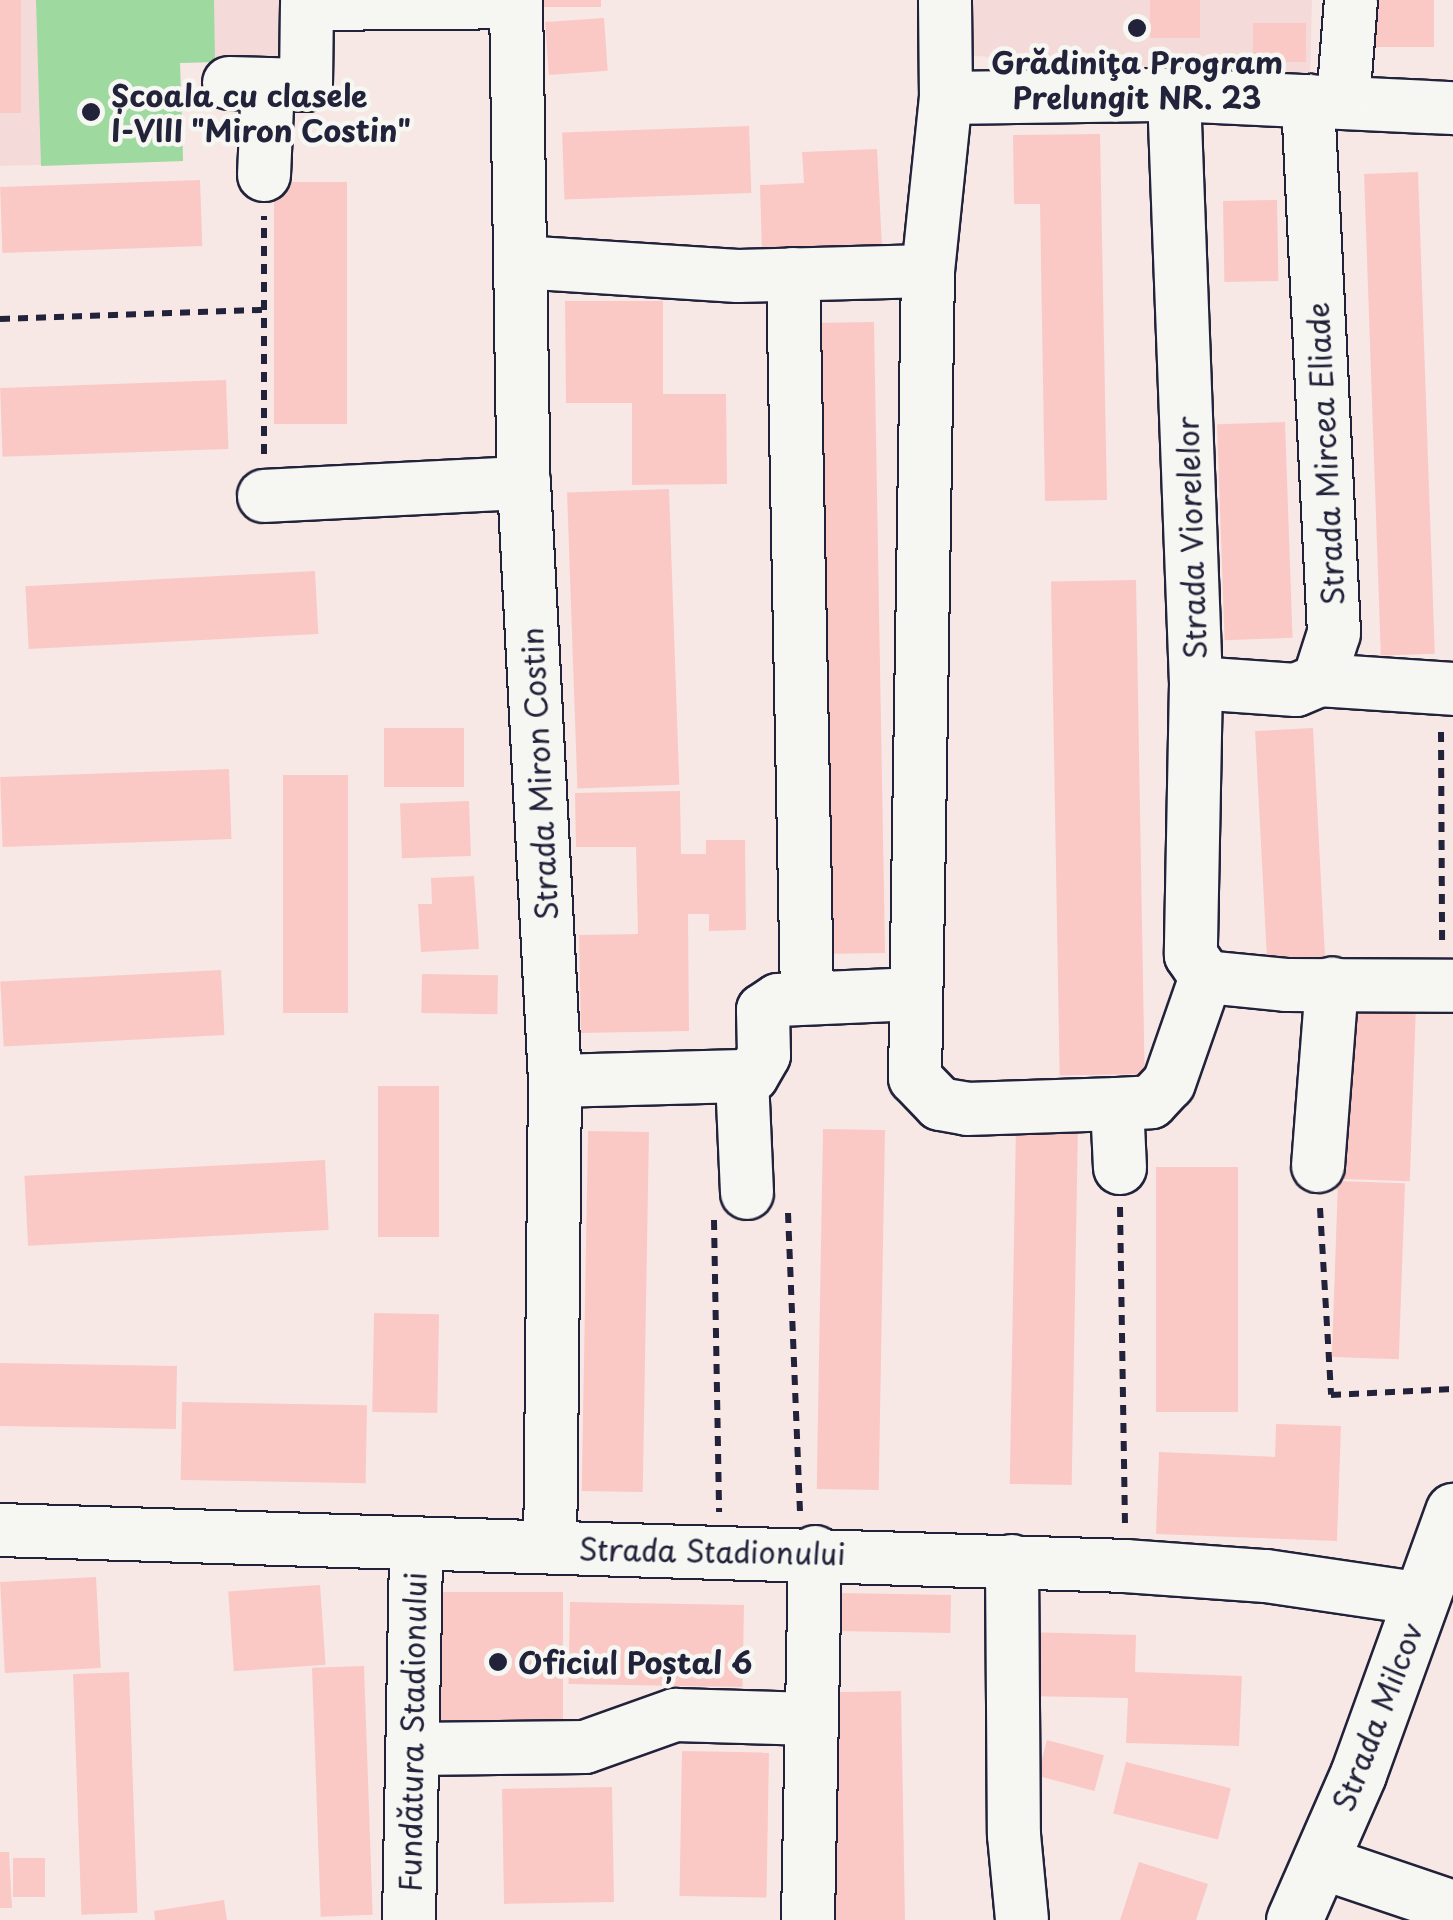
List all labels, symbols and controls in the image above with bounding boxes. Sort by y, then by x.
marker: Grădiniţa Program Prelungit NR. 23 [1126,17,1148,39]
place label: Grădiniţa Program Prelungit NR. 23 [990,44,1284,114]
place label: Școala cu clasele I-VIII "Miron Costin" [111,77,414,148]
marker: Școala cu clasele I-VIII "Miron Costin" [80,101,102,123]
street label: Strada Mircea Eliade [1299,302,1351,606]
street label: Strada Viorelelor [1169,415,1213,661]
street label: Strada Miron Costin [513,626,565,922]
street label: Strada Stadionului [577,1531,847,1571]
street label: Fundătura Stadionului [391,1572,433,1892]
street label: Strada Milcov [1324,1617,1430,1817]
place label: Oficiul Poștal 6 [518,1644,753,1680]
marker: Oficiul Poștal 6 [487,1651,509,1673]

